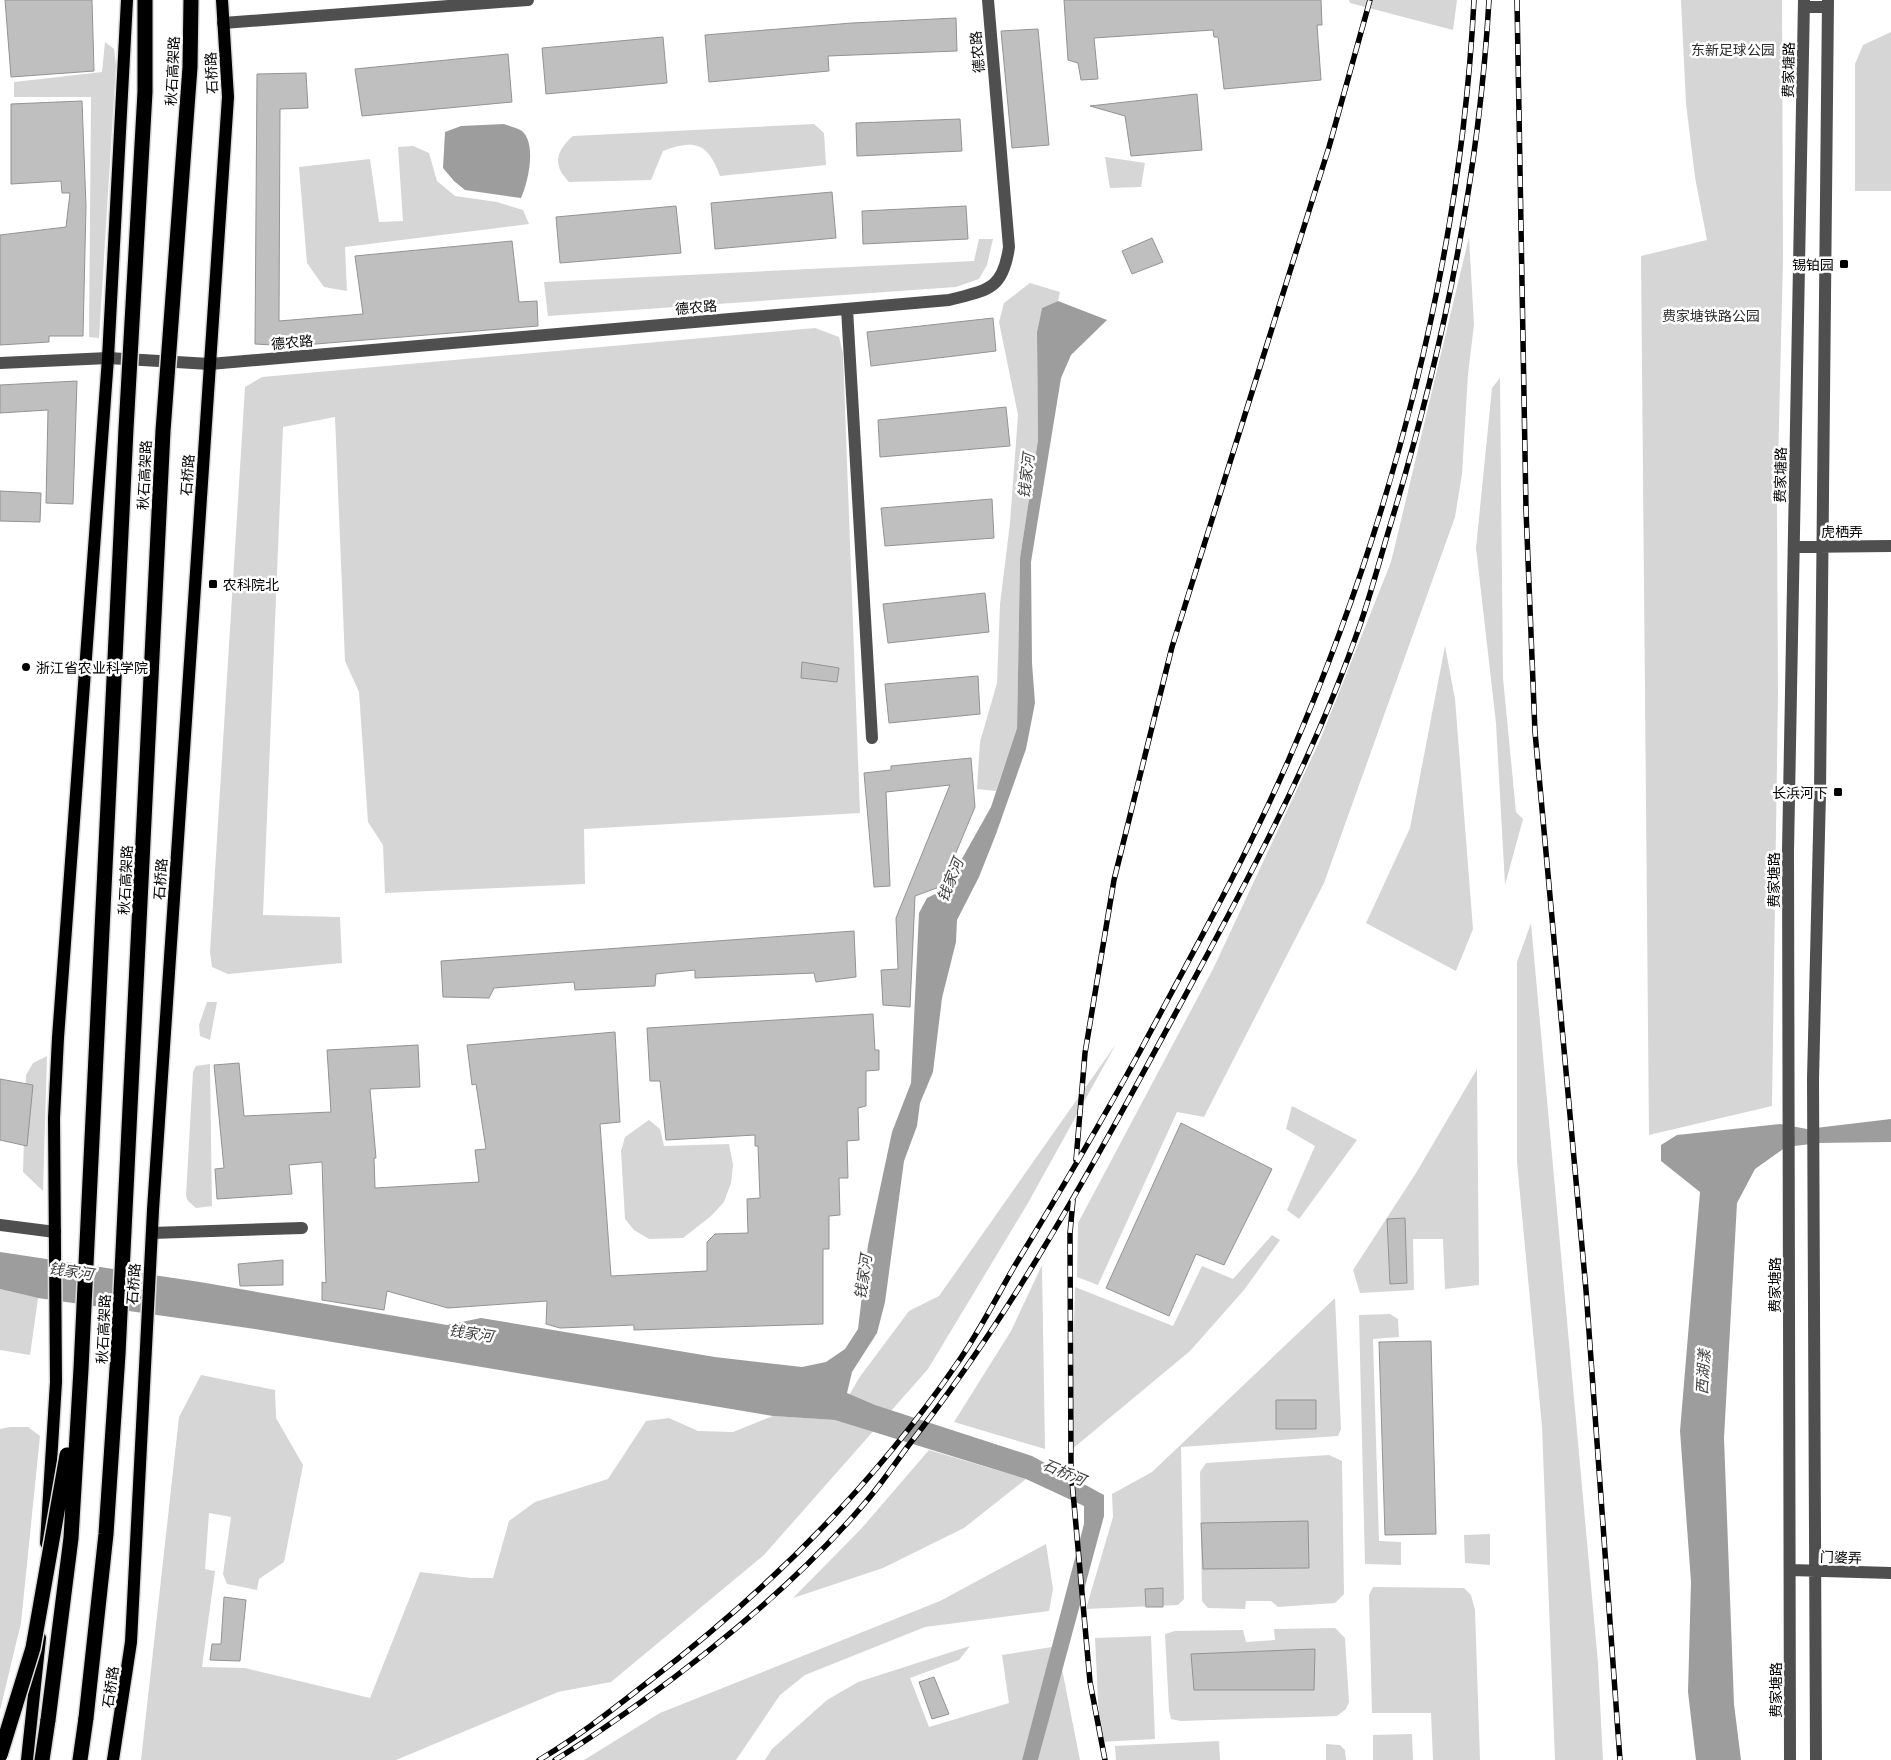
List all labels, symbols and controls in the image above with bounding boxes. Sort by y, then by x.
street label: 德农路 [966,30,988,74]
street label: 秋石高架路 [161,36,183,106]
park label: 东新足球公园 [1691,40,1775,59]
street label: 费家塘路 [1778,42,1798,98]
street label: 石桥路 [200,52,222,94]
place label: 锡铂园 [1792,255,1834,274]
marker: 锡铂园 [1838,258,1850,270]
street label: 德农路 [674,296,718,318]
park label: 费家塘铁路公园 [1662,306,1760,325]
street label: 德农路 [270,331,314,353]
street label: 秋石高架路 [133,440,155,510]
street label: 费家塘路 [1770,447,1790,503]
water label: 钱家河 [1013,449,1040,500]
street label: 石桥路 [176,453,198,497]
street label: 虎栖弄 [1821,522,1863,541]
place label: 农科院北 [223,575,279,594]
marker: 农科院北 [207,578,219,590]
place label: 浙江省农业科学院 [36,658,148,677]
marker: 浙江省农业科学院 [20,661,32,673]
place label: 长浜河下 [1772,783,1828,802]
marker: 长浜河下 [1832,786,1844,798]
street label: 秋石高架路 [114,845,136,915]
water label: 钱家河 [932,852,969,905]
street label: 费家塘路 [1764,852,1783,908]
street label: 石桥路 [149,857,171,901]
water label: 钱家河 [849,1250,877,1301]
water label: 钱家河 [47,1257,98,1285]
street label: 费家塘路 [1765,1257,1784,1313]
street label: 石桥路 [122,1262,144,1306]
street label: 秋石高架路 [92,1294,114,1364]
water label: 钱家河 [447,1319,498,1347]
water label: 西湖漾 [1691,1347,1715,1395]
water label: 石桥河 [1039,1454,1092,1492]
street label: 门婆弄 [1820,1547,1862,1567]
street label: 费家塘路 [1766,1662,1785,1718]
street label: 石桥路 [98,1665,122,1709]

